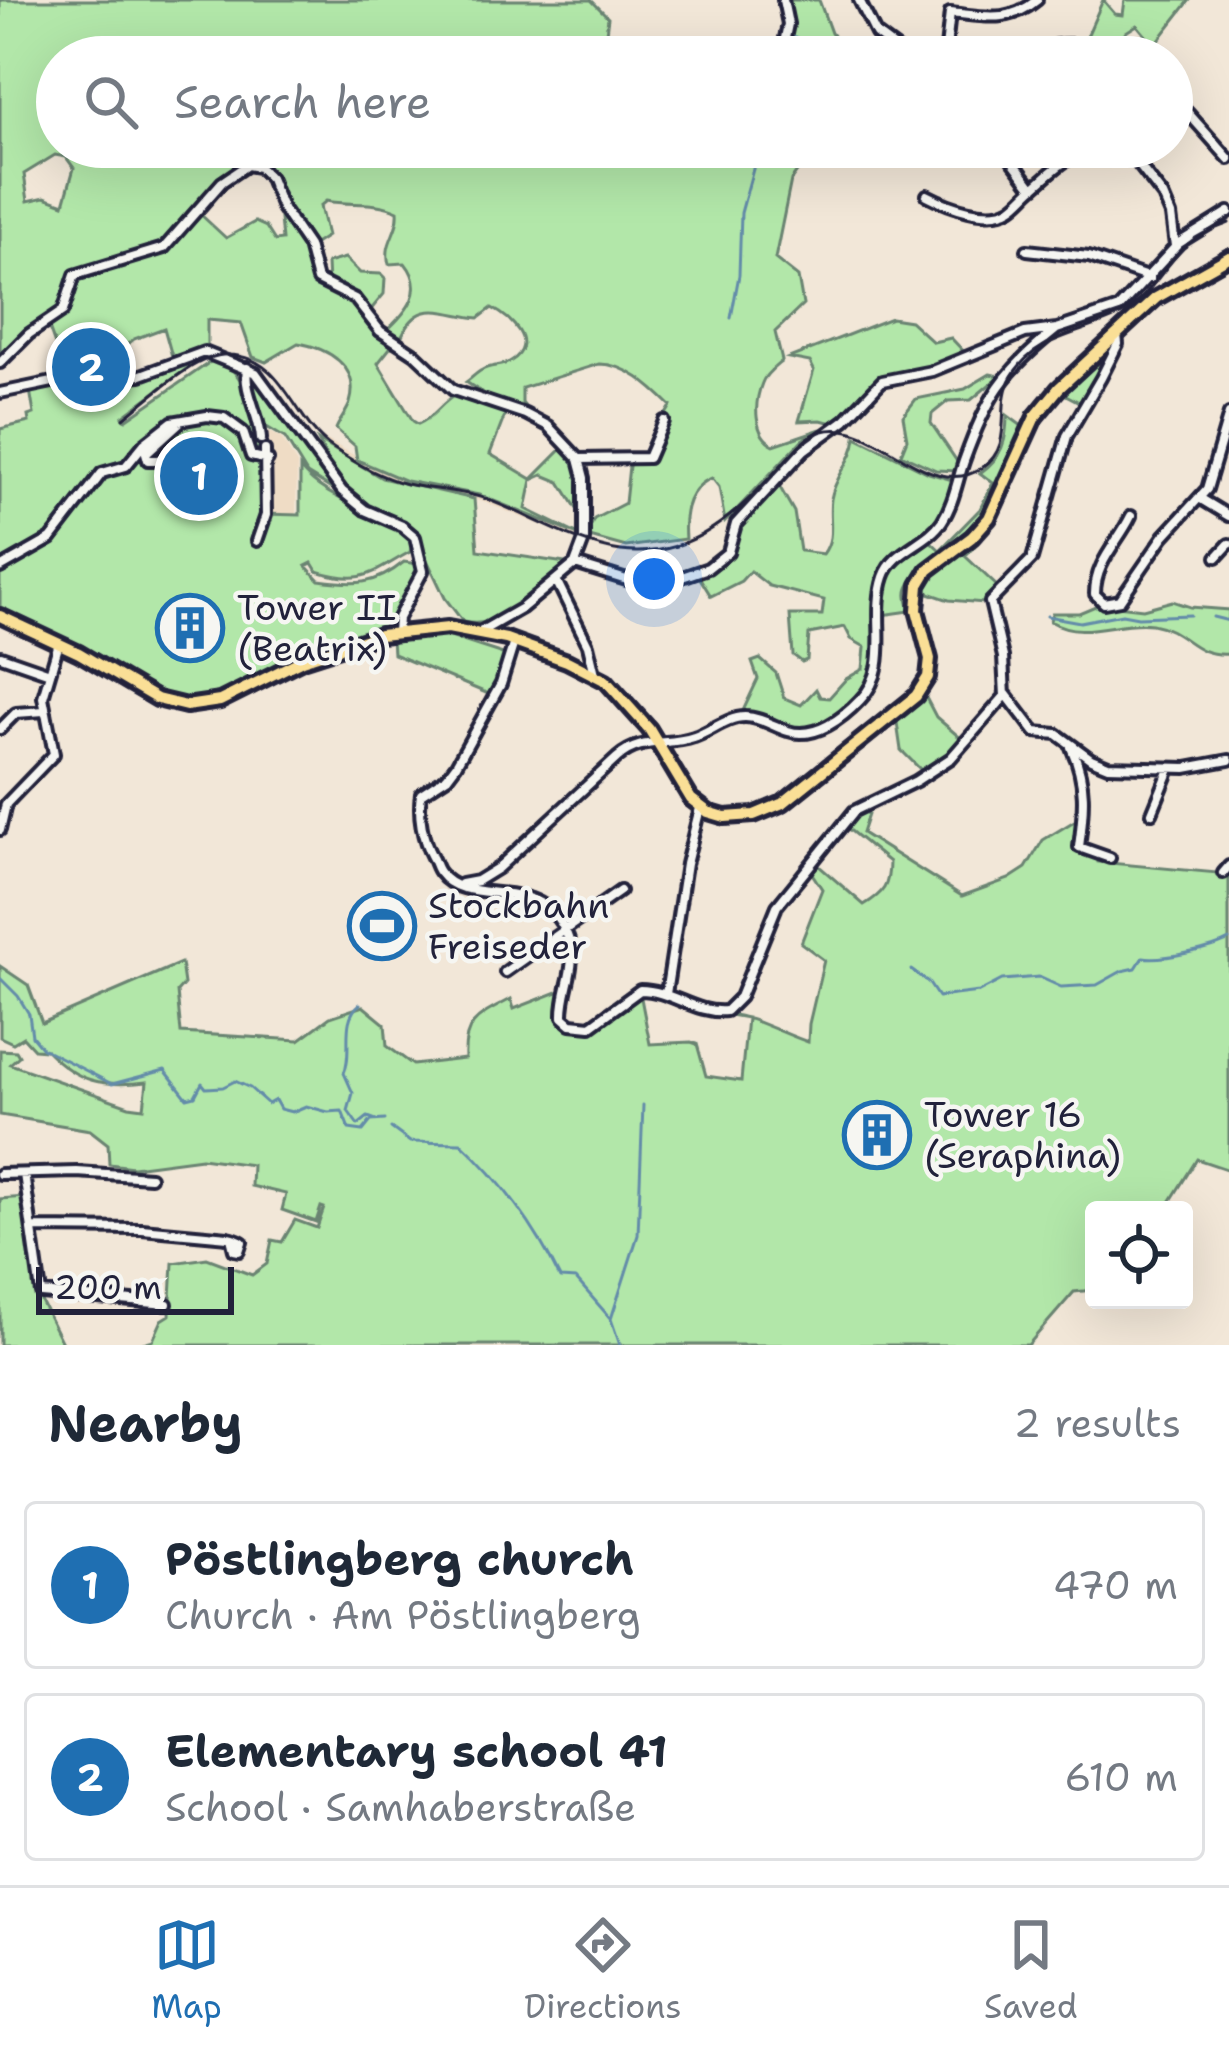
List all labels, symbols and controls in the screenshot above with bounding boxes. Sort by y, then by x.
search box [36,36,1193,168]
icon: search [78,69,144,135]
text: Search here [174,72,431,132]
pin: 2 [52,322,130,412]
pin: 1 [160,431,238,521]
your location [624,549,684,609]
place label: Tower II (Beatrix) [237,583,396,673]
building icon: Tower II (Beatrix) [155,593,225,663]
place label: Stockbahn Freiseder [428,881,609,971]
sports icon: Stockbahn Freiseder [347,891,417,961]
place label: Tower 16 (Seraphina) [924,1090,1121,1180]
building icon: Tower 16 (Seraphina) [842,1100,912,1170]
map controls [1085,1201,1193,1309]
button: locate [1085,1201,1193,1309]
scale bar [36,1261,234,1314]
text: 200 m [54,1265,162,1310]
text: Nearby [48,1389,243,1457]
text: 2 results [1014,1397,1181,1449]
text: Pöstlingberg church [165,1529,634,1589]
text: 1 [81,1559,99,1611]
text: 470 m [1053,1559,1178,1611]
text: Church · Am Pöstlingberg [165,1589,641,1641]
text: Elementary school 41 [165,1721,668,1781]
text: 2 [76,1751,104,1803]
text: 610 m [1064,1751,1178,1803]
text: School · Samhaberstraße [165,1781,636,1833]
tab: Map [151,1912,222,2029]
tab: Directions [524,1912,682,2029]
tab: Saved [984,1912,1078,2029]

